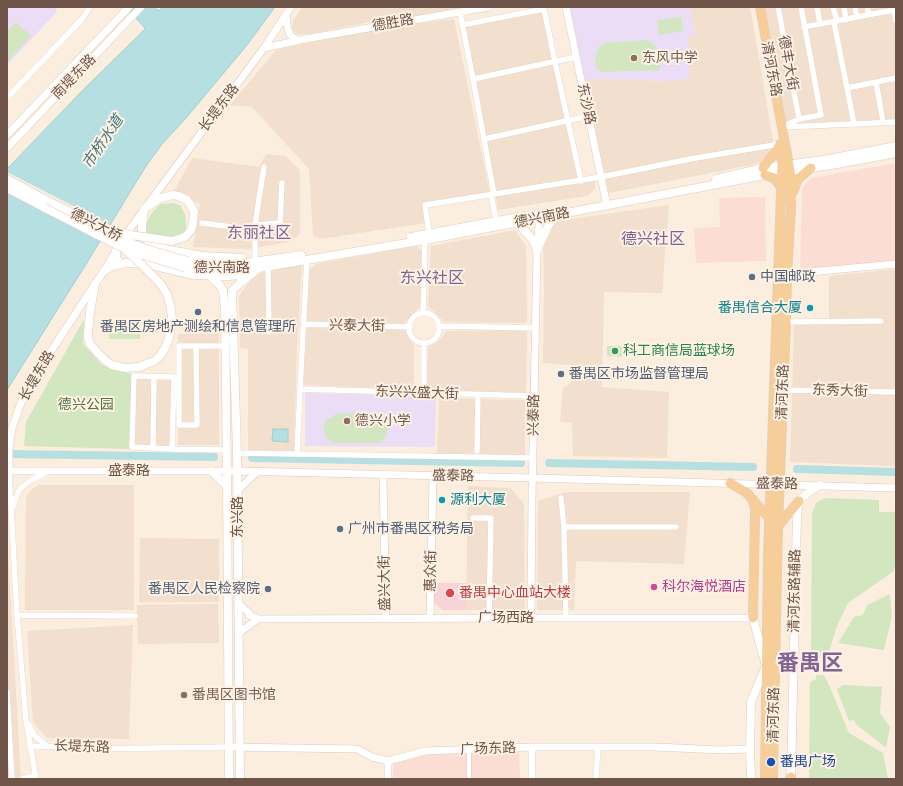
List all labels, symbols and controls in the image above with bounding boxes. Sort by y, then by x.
street label: 德胜路 [371,11,415,35]
street label: 德丰大街 [775,34,801,92]
street label: 清河东路 [757,40,785,98]
place label: 东风中学 [642,50,698,66]
street label: 南堤东路 [49,51,99,103]
marker: 东风中学 [629,53,639,63]
street label: 长堤东路 [195,81,243,135]
street label: 东沙路 [573,82,599,126]
water label: 市桥水道 [79,112,127,172]
street label: 德兴南路 [513,204,571,232]
street label: 德兴大桥 [67,205,125,245]
district label: 东丽社区 [227,223,291,243]
district label: 德兴社区 [621,229,685,249]
street label: 德兴南路 [194,260,250,276]
district label: 东兴社区 [400,268,464,288]
place label: 中国邮政 [760,269,816,285]
marker: 中国邮政 [747,272,757,282]
place label: 番禺信合大厦 [718,300,802,316]
marker: 番禺信合大厦 [805,303,815,313]
marker: 番禺区房地产测绘和信息管理所 [193,307,203,317]
street label: 兴泰大街 [329,317,385,335]
place label: 番禺区房地产测绘和信息管理所 [100,319,296,335]
place label: 科工商信局蓝球场 [623,343,735,359]
marker: 科工商信局蓝球场 [610,346,620,356]
street label: 长堤东路 [16,348,58,404]
street label: 清河东路 [774,364,792,420]
place label: 番禺区市场监督管理局 [569,366,709,382]
marker: 番禺区市场监督管理局 [556,369,566,379]
street label: 东秀大街 [812,382,868,400]
street label: 东兴兴盛大街 [375,383,459,403]
street label: 兴泰路 [525,394,543,436]
park label: 德兴公园 [58,397,114,413]
place label: 德兴小学 [355,413,411,429]
marker: 德兴小学 [342,416,352,426]
street label: 盛泰路 [108,463,150,479]
street label: 盛泰路 [432,467,474,485]
street label: 盛泰路 [756,475,798,493]
place label: 源利大厦 [450,492,506,508]
marker: 源利大厦 [437,495,447,505]
street label: 东兴路 [230,496,246,538]
place label: 广州市番禺区税务局 [348,521,474,537]
marker: 广州市番禺区税务局 [335,524,345,534]
street label: 清河东路辅路 [786,549,804,633]
street label: 惠众街 [422,550,440,592]
street label: 盛兴大街 [376,555,394,611]
place label: 科尔海悦酒店 [662,579,746,595]
place label: 番禺区人民检察院 [148,581,260,597]
marker: 科尔海悦酒店 [649,582,659,592]
marker: 番禺区人民检察院 [263,584,273,594]
place label: 番禺中心血站大楼 [459,585,571,601]
marker: 番禺中心血站大楼 [444,587,456,599]
street label: 广场西路 [478,610,534,626]
district label: 番禺区 [777,651,843,677]
place label: 番禺区图书馆 [192,687,276,703]
street label: 清河东路 [765,687,783,743]
marker: 番禺区图书馆 [179,690,189,700]
street label: 长堤东路 [54,738,110,756]
street label: 广场东路 [460,740,516,758]
place label: 番禺广场 [780,754,836,770]
marker: 番禺广场 [765,756,777,768]

